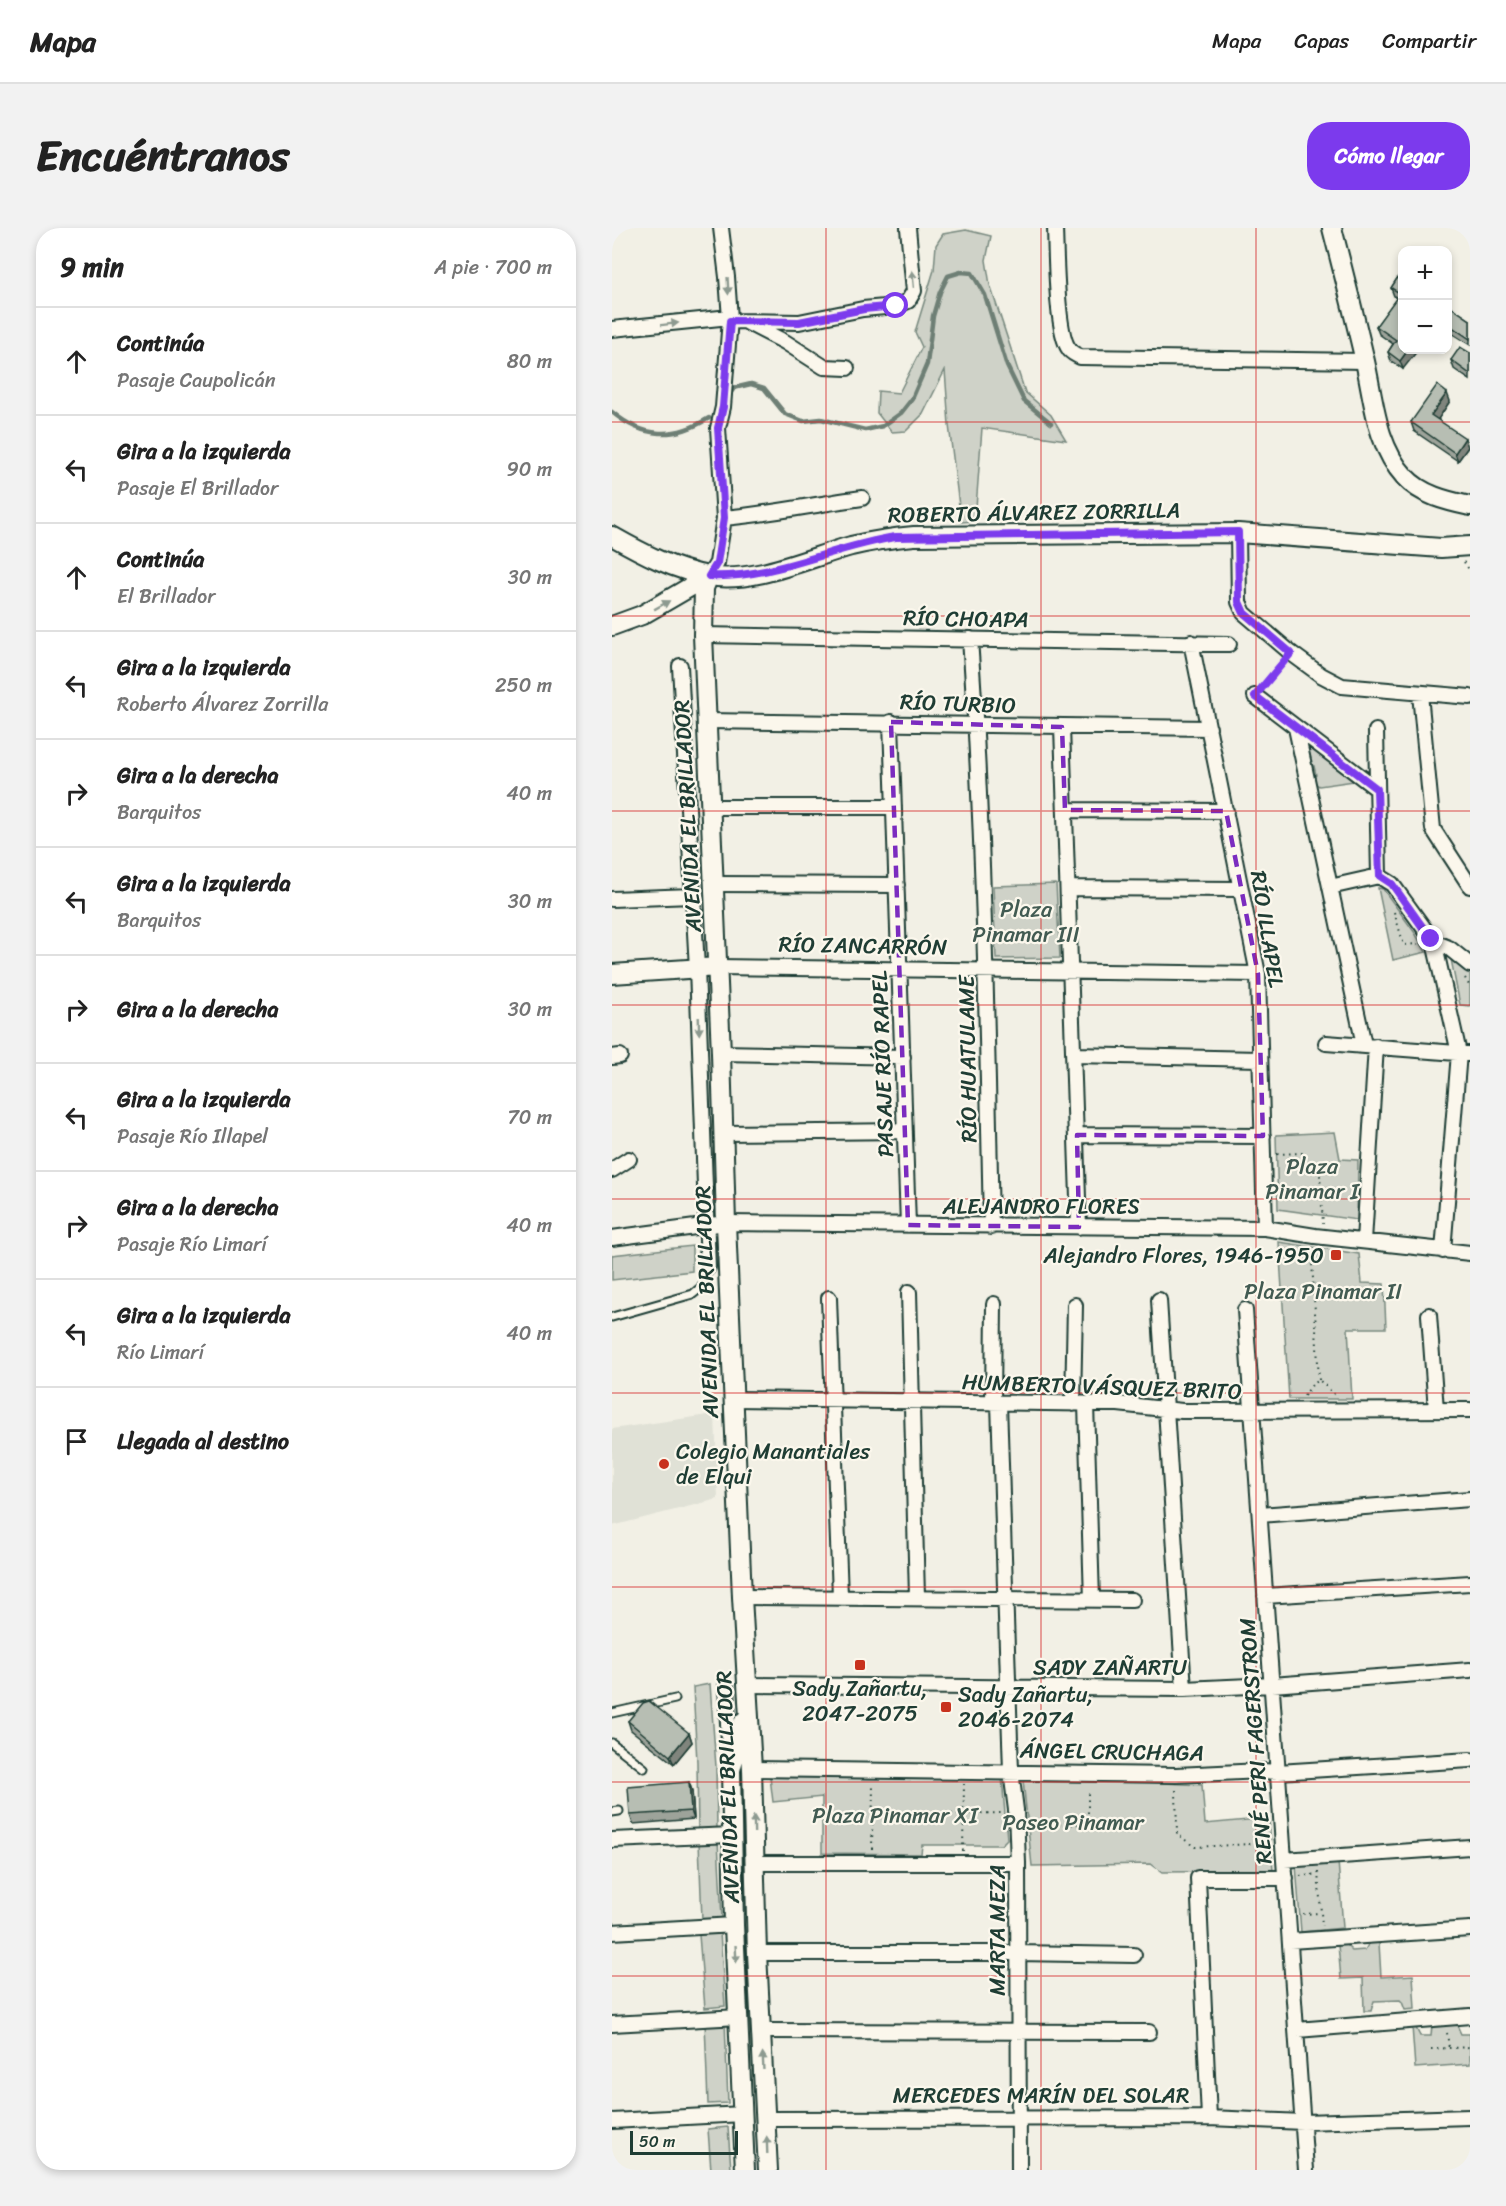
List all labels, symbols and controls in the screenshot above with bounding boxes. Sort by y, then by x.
text: Mapa [30,17,96,66]
text: Mapa [1212,22,1261,60]
text: Capas [1294,22,1349,60]
text: Compartir [1382,22,1476,60]
text: Encuéntranos [36,119,289,193]
button: Cómo llegar [1307,122,1470,190]
text: 9 min [60,244,124,290]
map controls [1398,246,1452,354]
button: + [1398,246,1452,300]
text: A pie · 700 m [434,250,552,285]
one-way arrow [908,269,918,288]
one-way arrow [723,277,732,296]
route start [882,292,908,318]
button: − [1398,300,1452,354]
one-way arrow [661,319,680,328]
text: Continúa [117,324,204,363]
text: 80 m [507,344,552,379]
icon: ahead [60,345,93,378]
text: Pasaje Caupolicán [117,363,276,398]
text: Gira a la izquierda [117,432,290,471]
text: 90 m [507,452,552,487]
icon: left [60,453,93,486]
text: Pasaje El Brillador [117,471,278,506]
street label: ROBERTO ÁLVAREZ ZORRILLA [888,490,1180,535]
text: Continúa [117,540,204,579]
text: 30 m [508,560,552,595]
icon: ahead [60,561,93,594]
text: El Brillador [117,579,215,614]
street label: RÍO CHOAPA [903,598,1029,639]
one-way arrow [654,599,670,610]
text: Gira a la izquierda [117,648,290,687]
text: 250 m [495,668,552,703]
icon: left [60,669,93,702]
street label: RÍO TURBIO [899,682,1017,725]
text: Roberto Álvarez Zorrilla [117,687,328,722]
street label: AVENIDA EL BRILLADOR [662,699,713,934]
text: Gira a la derecha [117,756,278,795]
text: 40 m [506,776,552,811]
icon: right [60,777,93,810]
text: Barquitos [117,795,201,830]
text: Gira a la izquierda [117,864,290,903]
street label: RÍO ILLAPEL [1239,868,1296,990]
text: 30 m [508,884,552,919]
icon: left [60,885,93,918]
park label: Plaza Pinamar III [972,890,1080,954]
text: Barquitos [117,903,201,938]
street label: RÍO ZANCARRÓN [778,925,948,966]
route end [1417,925,1443,951]
street label: PASAJE RÍO RAPEL [860,969,905,1158]
street label: RÍO HUATULAME [947,973,988,1143]
text: Gira a la derecha [117,990,278,1029]
text: 30 m [508,992,552,1027]
icon: right [60,993,93,1026]
one-way arrow [695,1017,704,1036]
text: Gira a la izquierda [117,1080,290,1119]
text: 70 m [507,1100,552,1135]
icon: left [60,1101,93,1134]
text: Pasaje Río Illapel [117,1119,268,1154]
park label: Plaza Pinamar I [1265,1147,1360,1211]
street label: AVENIDA EL BRILLADOR [683,1185,730,1420]
street label: ALEJANDRO FLORES [941,1187,1140,1226]
text: Gira a la derecha [117,1188,278,1227]
text: 40 m [506,1208,552,1243]
icon: right [60,1209,93,1242]
text: Pasaje Río Limarí [117,1227,267,1262]
place label: Alejandro Flores, 1946-1950 [1042,1236,1324,1275]
marker: Alejandro Flores, 1946-1950 [1329,1248,1343,1262]
park label: Plaza Pinamar II [1244,1272,1402,1311]
text: Gira a la izquierda [117,1296,290,1335]
text: 40 m [506,1316,552,1351]
icon: left [60,1317,93,1350]
text: Río Limarí [117,1335,204,1370]
street label: HUMBERTO VÁSQUEZ BRITO [961,1362,1243,1411]
text: Llegada al destino [117,1422,289,1461]
icon: arrive [60,1425,93,1458]
place label: Colegio Manantiales de Elqui [676,1432,871,1496]
marker: Colegio Manantiales de Elqui [657,1457,671,1471]
street label: RENÉ PERI FAGERSTROM [1227,1616,1284,1865]
street label: SADY ZAÑARTU [1033,1648,1187,1687]
marker: Sady Zañartu, 2047-2075 [853,1658,867,1672]
place label: Sady Zañartu, 2047-2075 [792,1669,928,1733]
street label: AVENIDA EL BRILLADOR [704,1670,751,1905]
place label: Sady Zañartu, 2046-2074 [958,1675,1093,1739]
marker: Sady Zañartu, 2046-2074 [939,1700,953,1714]
street label: ÁNGEL CRUCHAGA [1019,1730,1204,1773]
park label: Plaza Pinamar XI [812,1796,979,1835]
park label: Paseo Pinamar [1002,1803,1146,1842]
one-way arrow [749,1815,758,1834]
street label: MARTA MEZA [978,1864,1017,1996]
one-way arrow [731,1945,740,1964]
one-way arrow [759,2051,768,2070]
street label: MERCEDES MARÍN DEL SOLAR [893,2076,1189,2115]
text: 50 m [639,2127,675,2156]
scale bar [630,2128,738,2156]
one-way arrow [762,2135,771,2154]

